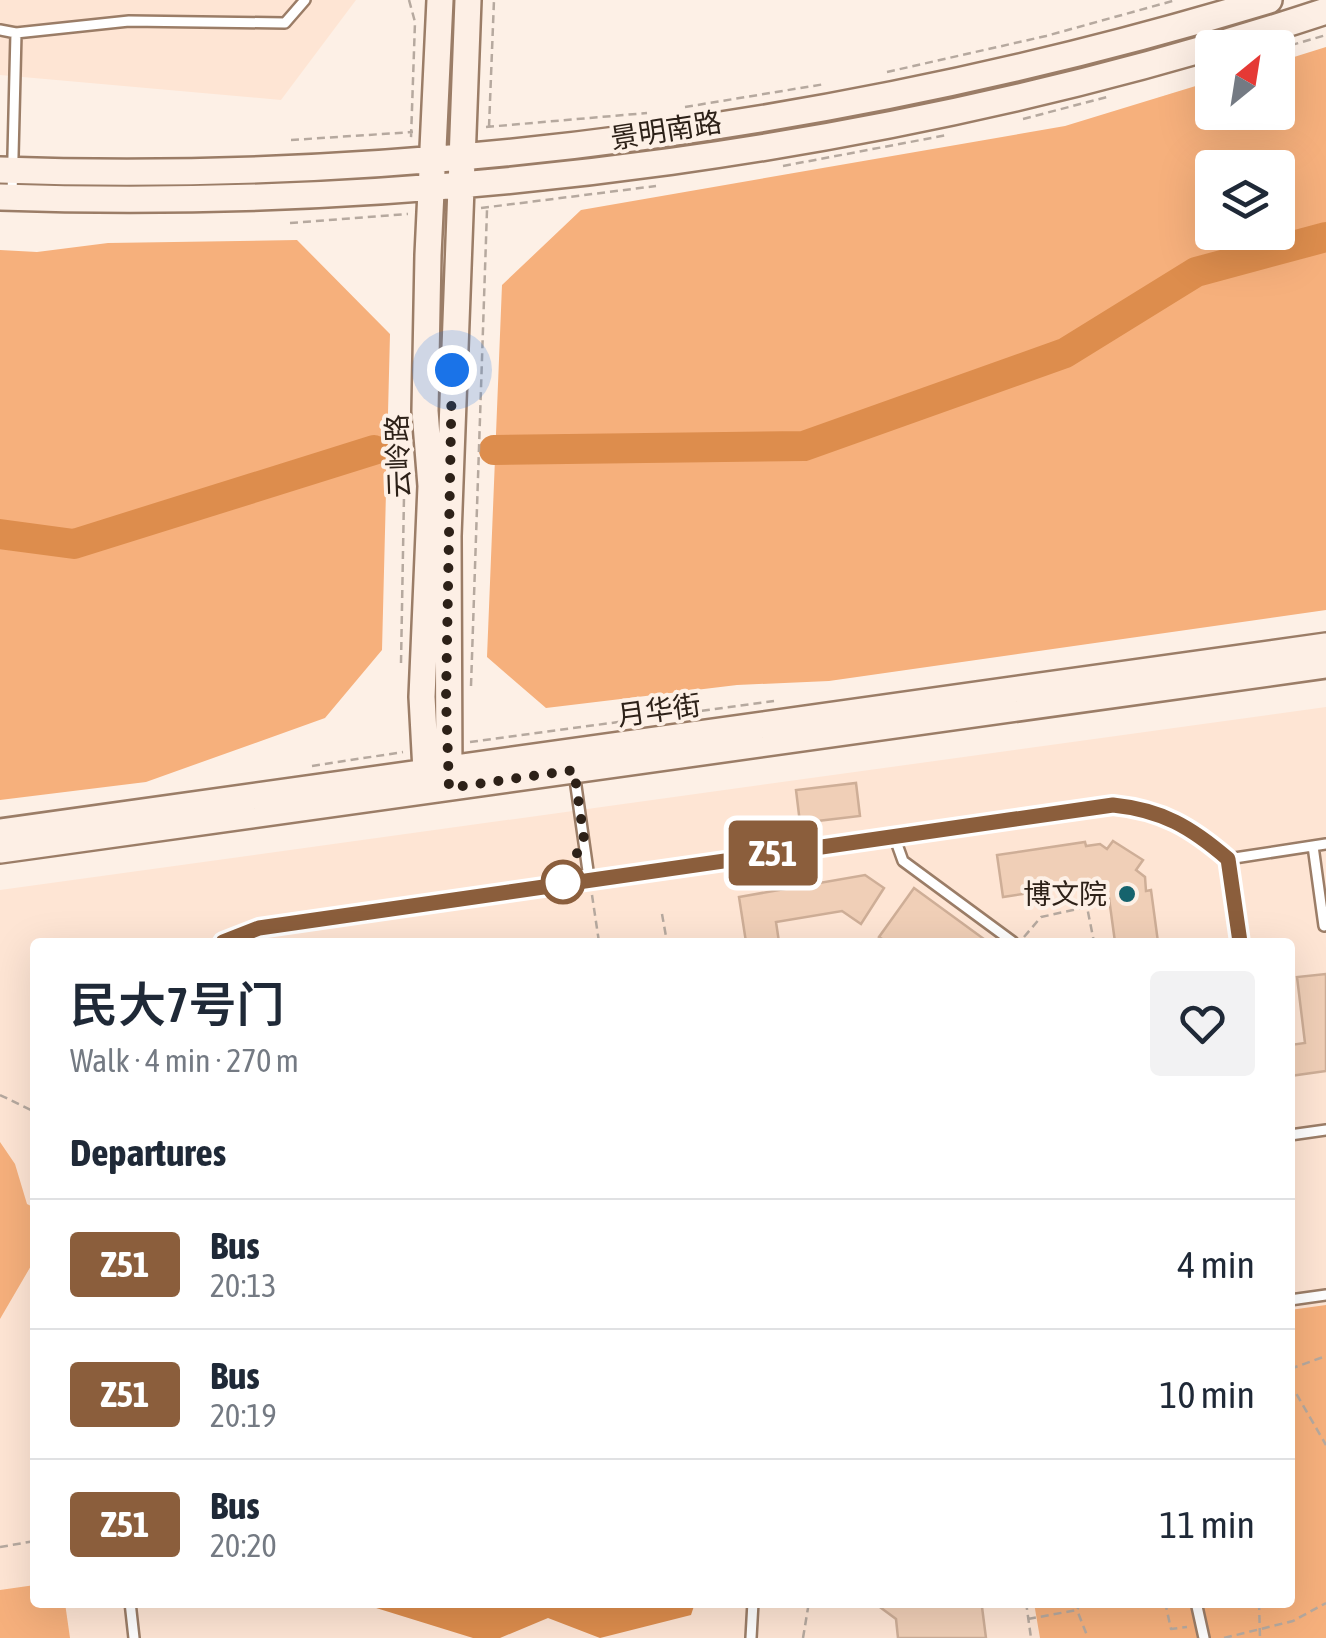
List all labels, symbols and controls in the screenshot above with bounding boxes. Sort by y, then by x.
north arrow [1195,30,1295,130]
map controls [1195,30,1295,250]
street label: 景明南路 [608,105,724,155]
button: layers [1195,150,1295,250]
your location [427,345,477,395]
street label: 云岭路 [381,413,415,499]
street label: 月华街 [615,688,703,732]
line badge: Z51 [716,820,830,886]
text: Z51 [749,833,797,873]
unlabelled marker [542,861,584,903]
place label: 博文院 [1023,878,1107,910]
marker: 博文院 [1116,883,1138,905]
button: heart [1150,971,1255,1076]
text: 民大7号门 [70,977,285,1032]
text: Walk · 4 min · 270 m [70,1042,299,1079]
text: Departures [70,1131,226,1174]
text: Bus [210,1224,260,1267]
text: 4 min [1177,1243,1255,1286]
text: Z51 [101,1244,149,1284]
text: 20:13 [210,1267,277,1304]
text: Bus [210,1354,260,1397]
text: 10 min [1160,1373,1255,1416]
text: Z51 [101,1374,149,1414]
text: 20:19 [210,1397,277,1434]
text: Bus [210,1484,260,1527]
text: 11 min [1160,1503,1255,1546]
text: Z51 [101,1504,149,1544]
text: 20:20 [210,1527,277,1564]

